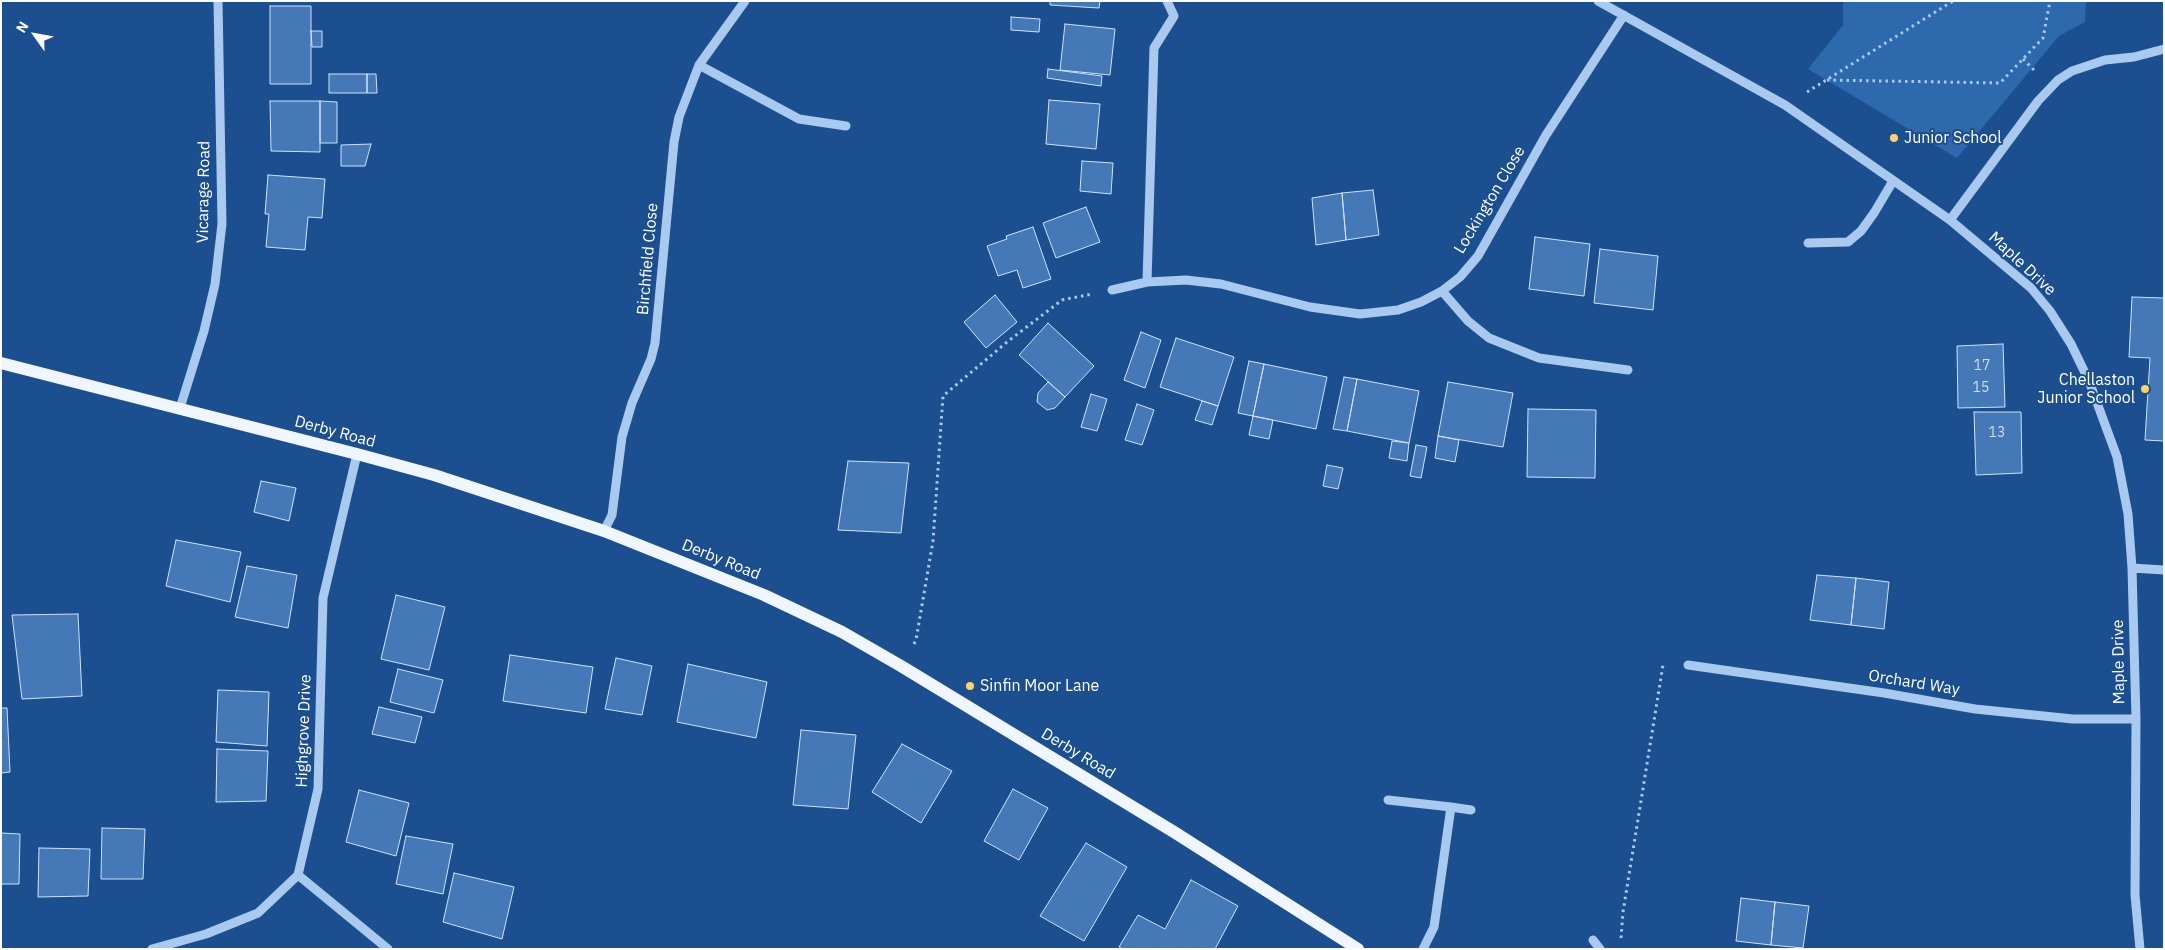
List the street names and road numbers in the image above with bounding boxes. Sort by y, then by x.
street label: Vicarage Road [194,141,214,243]
street label: Lockington Close [1450,143,1530,257]
street label: Birchfield Close [634,202,662,316]
street label: Maple Drive [1984,228,2060,300]
street label: Derby Road [292,412,378,452]
street label: Derby Road [679,536,763,584]
street label: Maple Drive [2109,619,2129,705]
street label: Orchard Way [1867,666,1961,700]
street label: Highgrove Drive [292,674,316,788]
street label: Derby Road [1037,724,1119,784]

